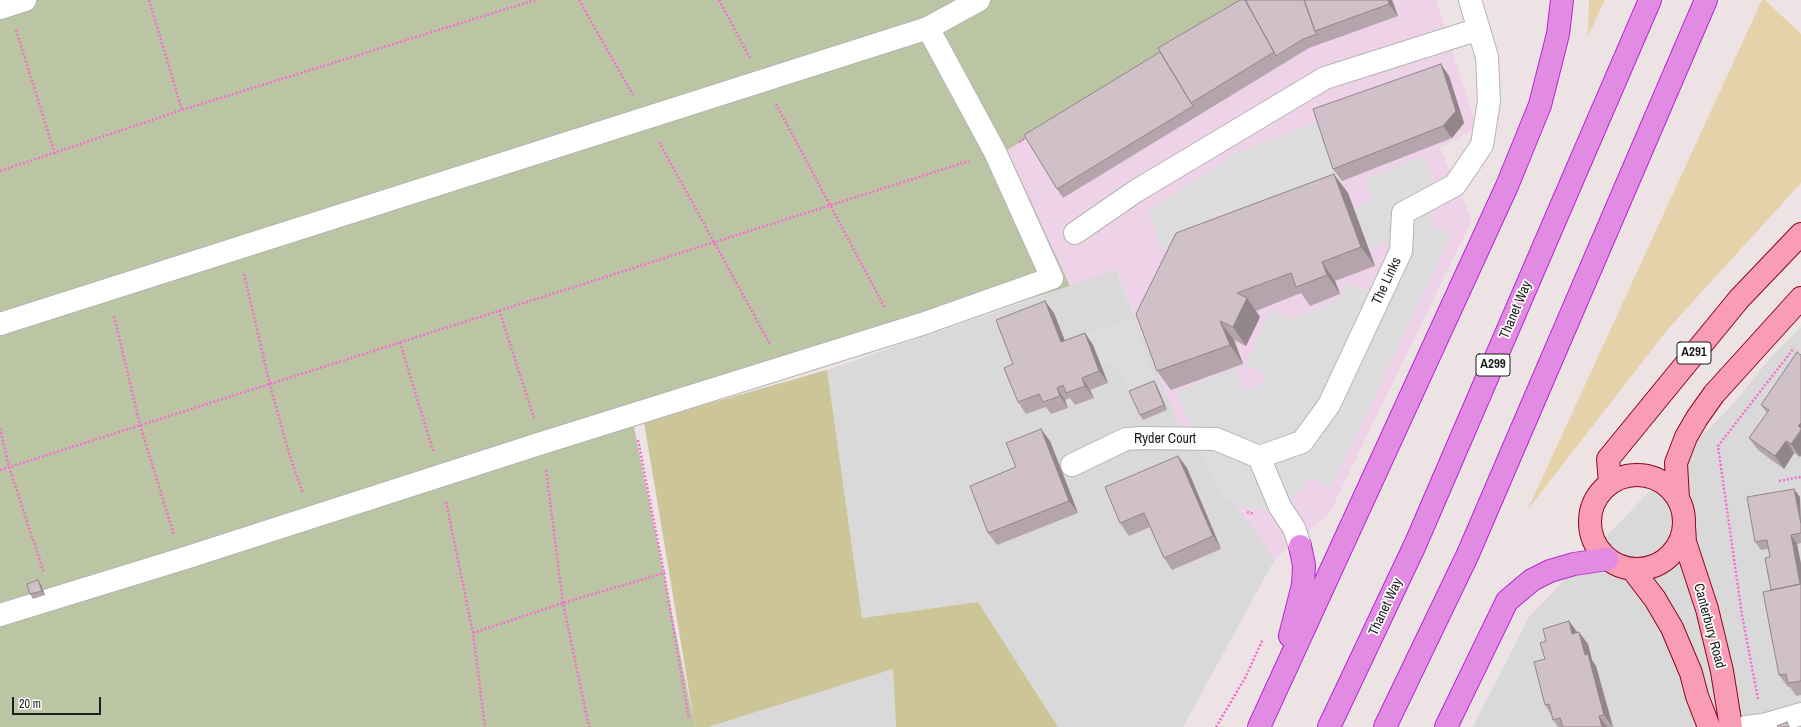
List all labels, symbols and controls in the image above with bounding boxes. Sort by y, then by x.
street label: The Links [1369,255,1405,307]
street label: Thanet Way [1496,278,1536,342]
road number: A291 [1677,342,1711,364]
road number: A299 [1476,354,1510,376]
street label: Ryder Court [1134,431,1196,447]
street label: Thanet Way [1365,576,1407,638]
street label: Canterbury Road [1690,582,1728,670]
scale bar [14,689,103,715]
text: 20 m [19,696,41,712]

